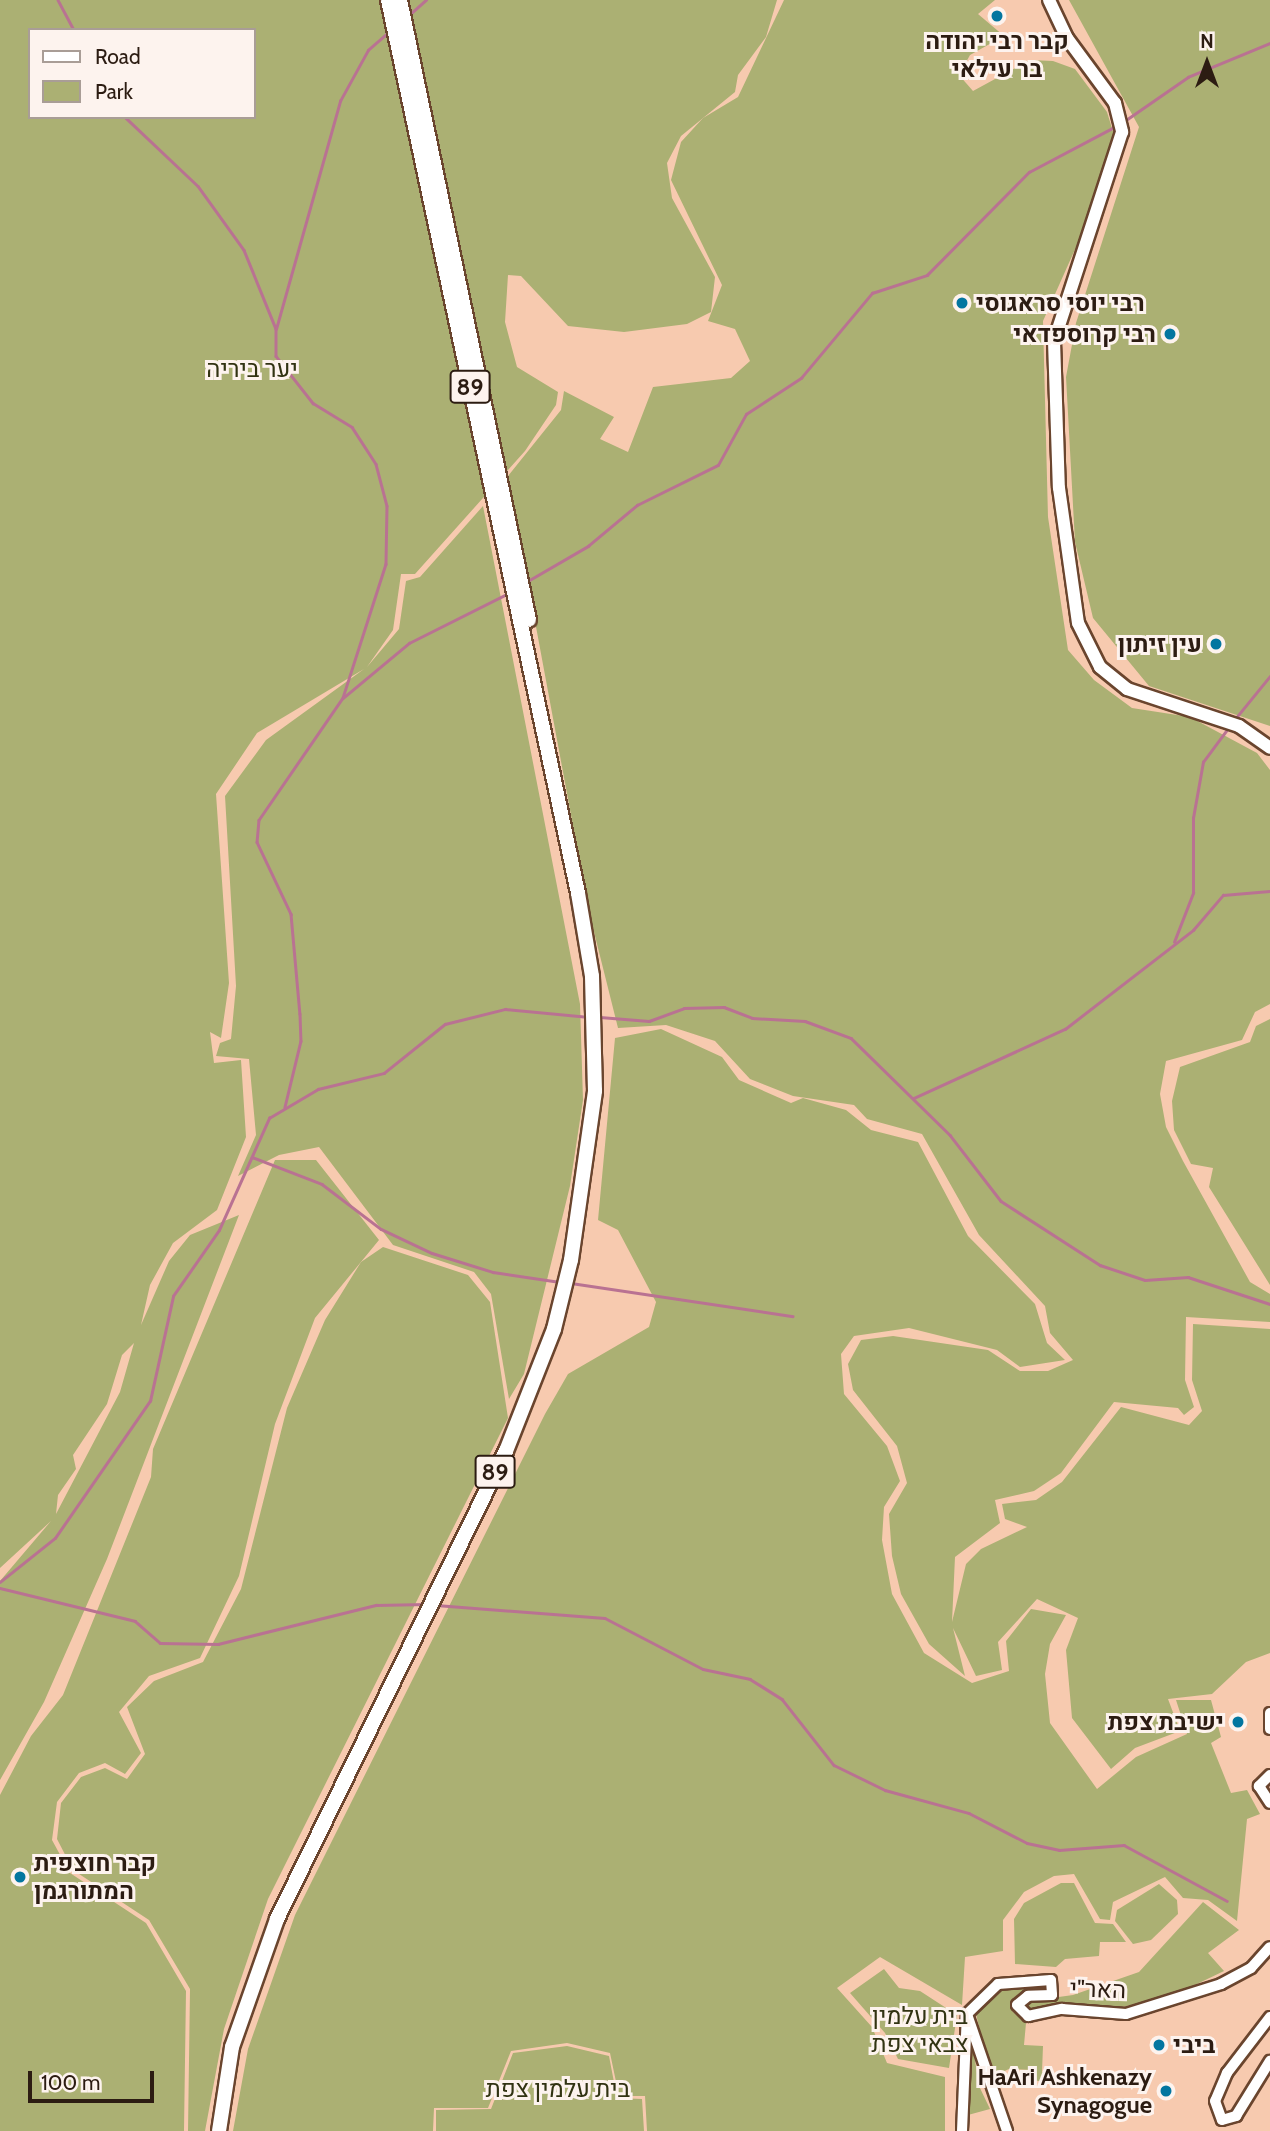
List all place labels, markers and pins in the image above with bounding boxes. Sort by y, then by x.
marker: קבר רבי יהודה בר עילאי [989,8,1005,24]
place label: קבר רבי יהודה בר עילאי [925,27,1069,83]
place label: רבי יוסי סראגוסי [976,289,1145,317]
marker: רבי יוסי סראגוסי [954,295,970,311]
place label: רבי קרוספדאי [1013,320,1156,348]
marker: רבי קרוספדאי [1162,326,1178,342]
place label: עין זיתון [1118,630,1202,658]
marker: עין זיתון [1208,636,1224,652]
place label: ישיבת צפת [1108,1708,1224,1736]
marker: ישיבת צפת [1230,1714,1246,1730]
place label: קבר חוצפית המתורגמן [34,1849,156,1905]
marker: קבר חוצפית המתורגמן [12,1869,28,1885]
place label: ביבי [1173,2031,1215,2059]
marker: ביבי [1151,2037,1167,2053]
place label: HaAri Ashkenazy Synagogue [977,2063,1152,2119]
marker: HaAri Ashkenazy Synagogue [1158,2083,1174,2099]

